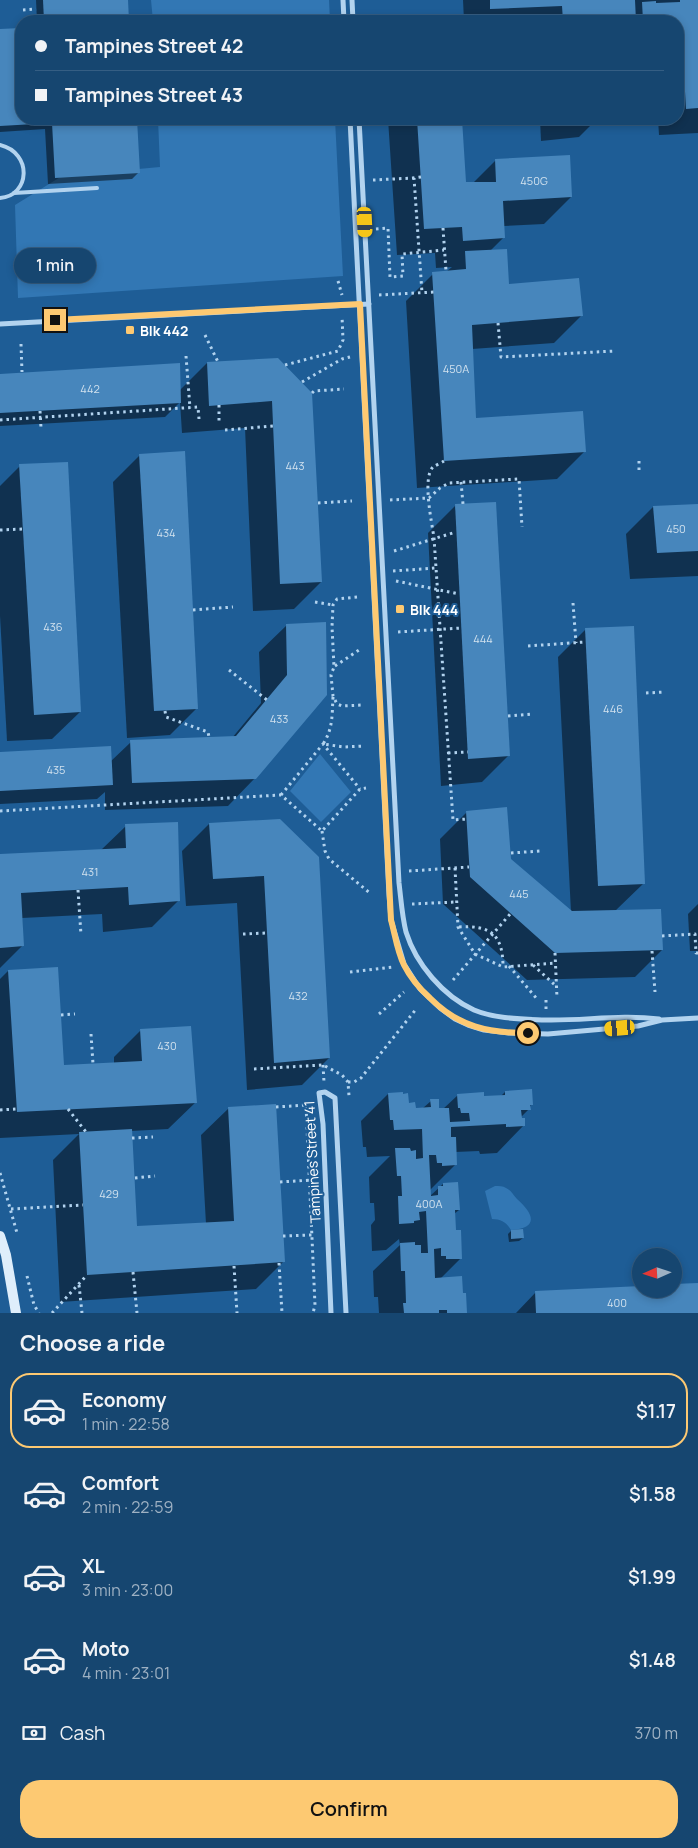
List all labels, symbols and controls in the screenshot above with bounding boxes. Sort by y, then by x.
text: Tampines Street 42 [65,33,243,59]
text: Tampines Street 43 [65,82,243,108]
house number: 450G [520,173,548,188]
car [356,207,373,237]
callout: 1 min [14,248,96,282]
text: 1 min [36,254,74,276]
route end [44,309,66,331]
place label: Blk 442 [140,321,188,340]
marker: Blk 442 [124,324,136,336]
house number: 450A [443,361,469,376]
house number: 442 [80,381,100,396]
house number: 443 [285,458,305,473]
house number: 450 [666,521,686,536]
house number: 434 [156,525,176,540]
place label: Blk 444 [410,600,458,619]
marker: Blk 444 [394,603,406,615]
house number: 436 [43,619,63,634]
house number: 444 [473,631,493,646]
house number: 446 [603,701,623,716]
house number: 433 [270,711,288,726]
house number: 435 [47,762,65,777]
house number: 431 [82,864,98,879]
house number: 445 [509,886,529,901]
house number: 432 [289,988,307,1003]
car [604,1019,635,1037]
route start [517,1022,539,1044]
house number: 430 [157,1038,177,1053]
street label: Tampines Street 41 [299,1100,325,1224]
house number: 429 [99,1186,119,1201]
house number: 400A [416,1196,442,1211]
north arrow [632,1248,682,1298]
map controls [632,1248,682,1298]
house number: 400 [607,1295,627,1310]
text: Choose a ride [20,1328,165,1358]
text: Economy [82,1387,166,1413]
icon: car [22,1388,67,1433]
text: $1.17 [636,1398,676,1424]
text: 1 min · 22:58 [82,1413,170,1435]
text: Comfort [82,1470,159,1496]
icon: car [22,1471,67,1516]
text: $1.58 [629,1481,676,1507]
text: 2 min · 22:59 [82,1496,173,1518]
text: XL [82,1553,105,1579]
icon: car [22,1554,67,1599]
text: $1.99 [628,1564,676,1590]
text: 3 min · 23:00 [82,1579,173,1601]
text: Moto [82,1636,129,1662]
icon: car [22,1637,67,1682]
text: $1.48 [629,1647,676,1673]
text: 4 min · 23:01 [82,1662,170,1684]
icon: cash [20,1719,48,1747]
text: Cash [60,1720,105,1746]
text: 370 m [635,1722,678,1744]
button: Confirm [20,1780,678,1838]

